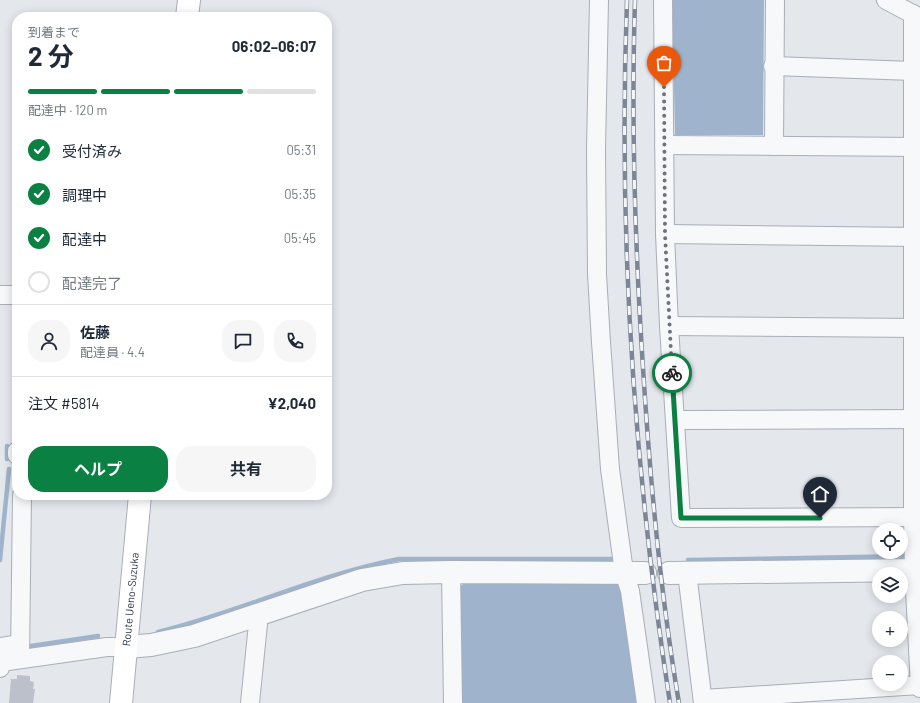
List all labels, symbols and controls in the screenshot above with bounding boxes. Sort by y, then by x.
text: 到着まで [28,24,80,40]
text: 06:02–06:07 [232,37,316,55]
text: 2 分 [28,40,74,71]
pin [647,46,681,87]
icon: bag [653,52,675,74]
text: 配達中 · 120 m [28,102,107,118]
icon: check [28,139,50,161]
text: 受付済み [62,142,122,160]
text: 05:31 [286,142,316,158]
icon: check [28,183,50,205]
text: 調理中 [62,186,107,204]
text: 05:35 [284,186,316,202]
icon: check [28,227,50,249]
text: 配達中 [62,230,107,248]
text: 05:45 [284,230,316,246]
text: 配達完了 [62,274,122,292]
button: person [28,320,70,362]
button: chat [222,320,264,362]
button: phone [274,320,316,362]
text: 佐藤 [80,323,110,341]
text: 配達員 · 4.4 [80,344,145,360]
courier [652,353,692,393]
icon: bike [661,362,683,384]
text: 注文 #5814 [28,394,100,412]
text: ¥2,040 [268,394,316,412]
button: ヘルプ [28,446,168,492]
button: 共有 [176,446,316,492]
pin [803,477,837,518]
icon: home [809,483,831,505]
map controls [872,523,908,691]
button: locate [872,523,908,559]
street label: Route Ueno-Suzuka [119,552,141,647]
button: layers [872,567,908,603]
button: + [872,611,908,647]
button: − [872,655,908,691]

